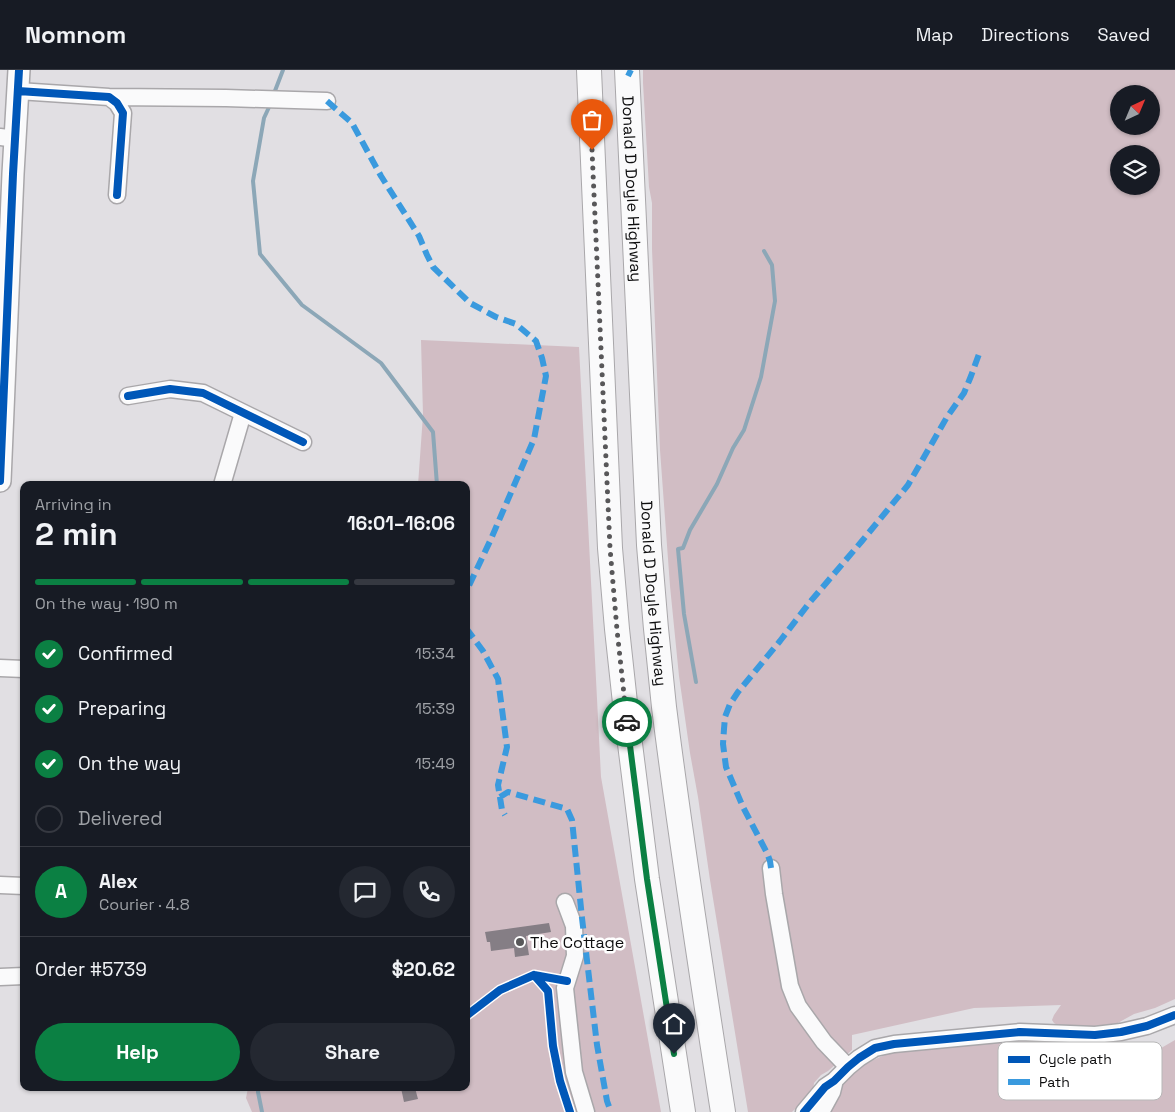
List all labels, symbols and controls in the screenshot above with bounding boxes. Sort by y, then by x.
text: Nomnom [25,19,126,50]
text: Map [916,23,953,46]
text: Directions [981,23,1070,46]
text: Saved [1098,23,1150,46]
north arrow [1110,85,1160,135]
map controls [1110,85,1160,195]
street label: Donald D Doyle Highway [618,95,647,282]
pin [571,99,613,150]
icon: bag [578,106,606,134]
button: layers [1110,145,1160,195]
text: Arriving in [35,494,112,515]
street label: Donald D Doyle Highway [636,500,672,687]
text: 16:01–16:06 [347,511,455,536]
text: 2 min [35,514,118,554]
text: On the way · 190 m [35,593,178,614]
icon: check [35,640,63,668]
text: Confirmed [78,641,173,666]
text: 15:34 [415,643,455,664]
icon: check [35,695,63,723]
text: Preparing [78,696,166,721]
courier [602,697,652,747]
text: 15:39 [415,698,455,719]
icon: car [613,708,641,736]
icon: check [35,750,63,778]
text: On the way [78,751,181,776]
text: 15:49 [415,753,455,774]
text: Delivered [78,806,163,831]
button: chat [339,866,391,918]
button: phone [403,866,455,918]
text: Alex [99,869,138,894]
text: A [55,879,67,904]
text: Courier · 4.8 [99,894,190,915]
place label: The Cottage [530,932,624,953]
marker: The Cottage [514,936,526,948]
text: Order #5739 [35,957,147,982]
text: $20.62 [392,957,455,982]
pin [653,1003,695,1054]
icon: home [660,1010,688,1038]
button: Help [35,1023,240,1081]
button: Share [250,1023,455,1081]
legend [998,1042,1162,1100]
text: Cycle path [1039,1050,1112,1068]
text: Path [1039,1073,1070,1091]

